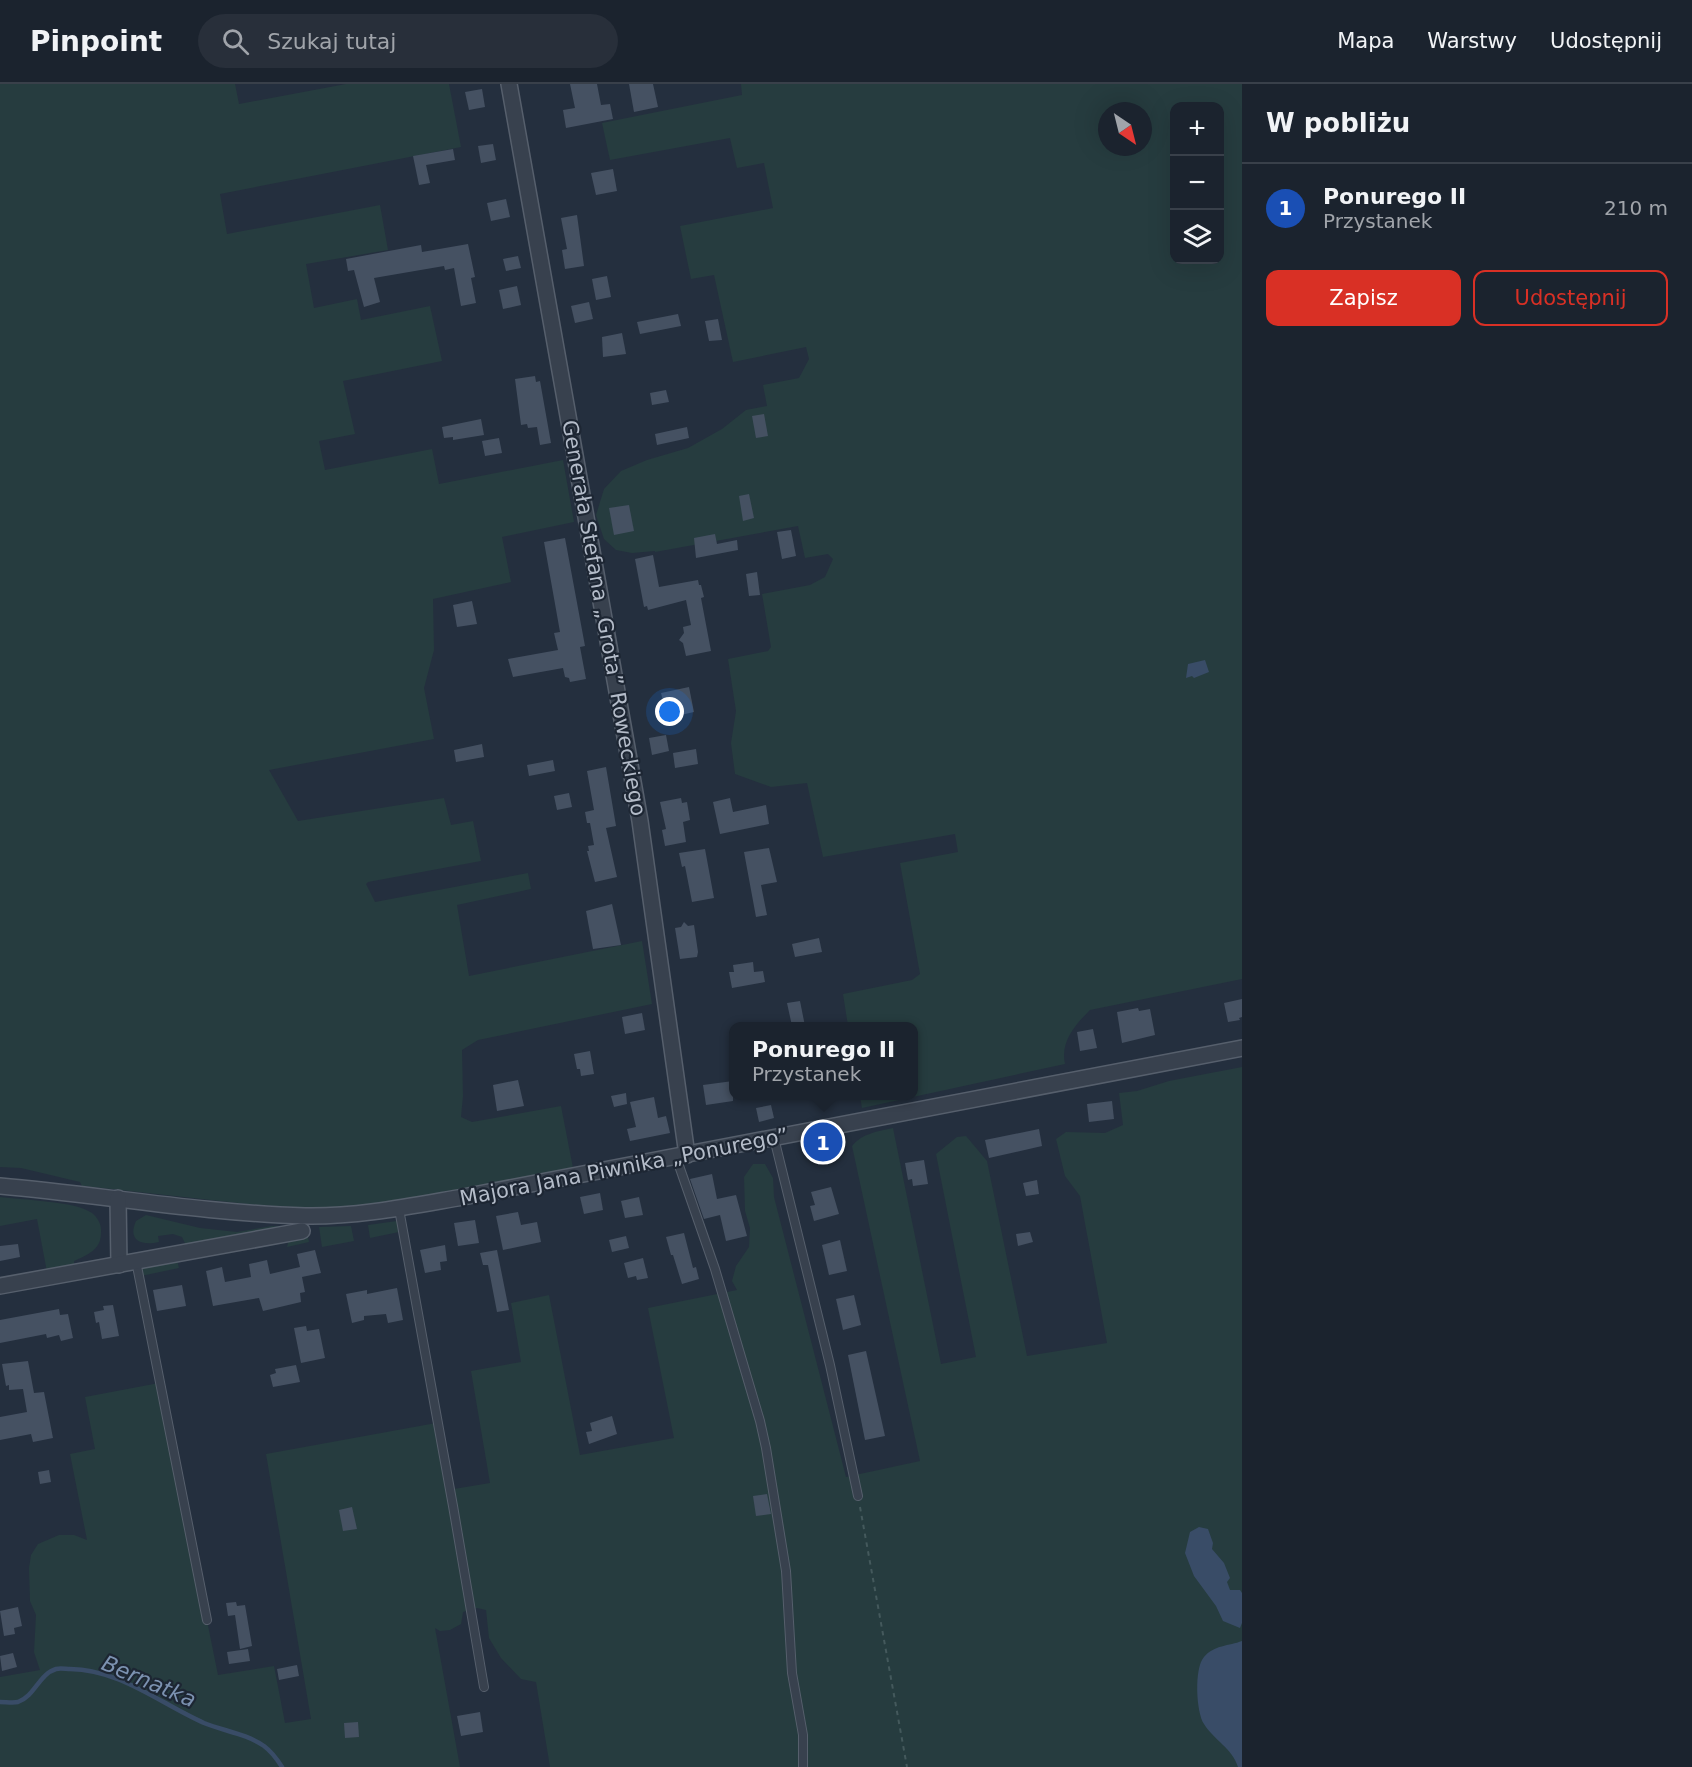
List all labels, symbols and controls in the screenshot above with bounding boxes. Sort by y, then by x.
search box [198,14,618,68]
text: Pinpoint [30,25,162,58]
icon: search [219,25,252,58]
text: Szukaj tutaj [267,29,396,54]
text: Mapa [1337,29,1394,53]
text: Warstwy [1427,29,1517,53]
text: Udostępnij [1550,29,1662,53]
north arrow [1098,102,1152,156]
map controls [1170,102,1224,264]
button: + [1170,102,1224,156]
text: W pobliżu [1266,108,1410,138]
button: − [1170,156,1224,210]
text: Ponurego II [1323,184,1466,209]
text: 1 [1279,196,1292,220]
text: 210 m [1604,196,1668,220]
text: Przystanek [1323,209,1432,233]
button: layers [1170,210,1224,264]
button: Zapisz [1266,270,1461,326]
button: Udostępnij [1473,270,1668,326]
street label: Generała Stefana „Grota” Roweckiego [557,418,651,818]
your location [655,697,684,726]
popup [729,1022,918,1100]
text: Ponurego II [752,1037,895,1062]
text: Przystanek [752,1062,861,1086]
pin: 1 [804,1120,842,1164]
street label: Majora Jana Piwnika „Ponurego” [458,1123,790,1211]
water label: Bernatka [98,1650,200,1712]

